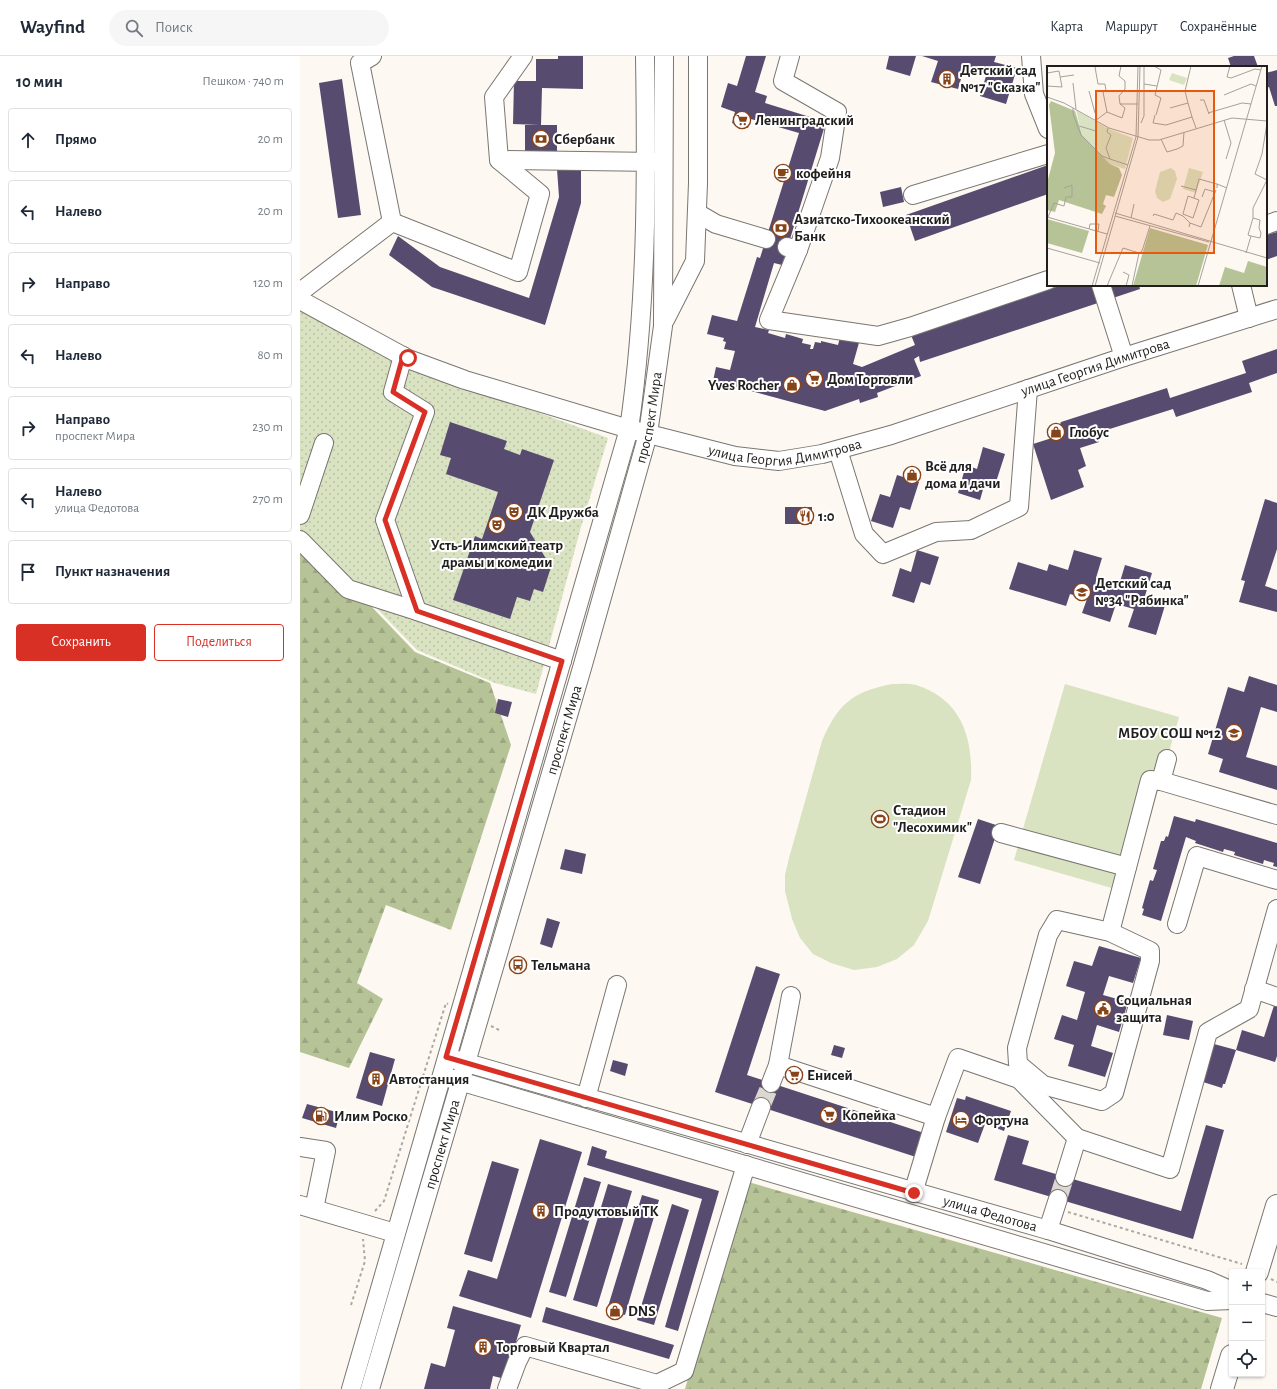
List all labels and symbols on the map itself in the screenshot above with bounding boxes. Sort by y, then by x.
place label: Детский сад №17 "Сказка" [960,63,1041,95]
inset map [1047,66,1267,286]
building icon: Детский сад №17 "Сказка" [937,69,957,89]
supermarket icon: Ленинградский [732,110,752,130]
place label: Ленинградский [755,113,854,128]
bank icon: Сбербанк [531,129,551,149]
place label: Сбербанк [554,132,616,147]
cafe icon: кофейня [773,163,793,183]
place label: кофейня [796,166,851,181]
place label: Азиатско-Тихоокеанский Банк [794,212,950,244]
bank icon: Азиатско-Тихоокеанский Банк [771,218,791,238]
street label: улица Георгия Димитрова [1018,336,1172,399]
route start [399,349,417,367]
supermarket icon: Дом Торговли [804,369,824,389]
street label: проспект Мира [633,371,664,465]
place label: Дом Торговли [827,372,913,387]
shop icon: Yves Rocher [782,375,802,395]
place label: Yves Rocher [708,378,780,393]
shop icon: Глобус [1046,422,1066,442]
place label: Глобус [1069,425,1109,440]
street label: улица Георгия Димитрова [706,436,863,469]
place label: Всё для дома и дачи [925,459,1000,491]
shop icon: Всё для дома и дачи [902,465,922,485]
theatre icon: ДК Дружба [504,502,524,522]
place label: ДК Дружба [527,505,599,520]
restaurant icon: 1:0 [795,506,815,526]
place label: 1:0 [818,509,835,524]
theatre icon: Усть-Илимский театр драмы и комедии [487,515,507,535]
place label: Усть-Илимский театр драмы и комедии [431,538,563,570]
place label: Детский сад №34 "Рябинка" [1095,576,1189,608]
school or university icon: Детский сад №34 "Рябинка" [1072,582,1092,602]
street label: проспект Мира [544,683,584,777]
school or university icon: МБОУ СОШ №12 [1224,723,1244,743]
place label: МБОУ СОШ №12 [1118,726,1221,741]
place label: Стадион "Лесохимик" [893,803,972,835]
sports icon: Стадион "Лесохимик" [870,809,890,829]
bus stop icon: Тельмана [508,955,528,975]
place label: Тельмана [531,958,591,973]
place label: Социальная защита [1116,993,1192,1025]
public building icon: Социальная защита [1093,999,1113,1019]
supermarket icon: Енисей [784,1065,804,1085]
place label: Енисей [807,1068,853,1083]
building icon: Автостанция [366,1069,386,1089]
place label: Автостанция [389,1072,469,1087]
street label: проспект Мира [422,1098,462,1191]
supermarket icon: Копейка [819,1105,839,1125]
fuel station icon: Илим Роско [311,1106,331,1126]
place label: Копейка [842,1108,896,1123]
place label: Илим Роско [334,1109,408,1124]
hotel icon: Фортуна [951,1110,971,1130]
place label: Фортуна [974,1113,1029,1128]
route end [905,1184,923,1202]
street label: улица Федотова [940,1192,1039,1234]
building icon: Продуктовый ТК [531,1201,551,1221]
place label: Продуктовый ТК [554,1204,659,1219]
shop icon: DNS [605,1301,625,1321]
place label: DNS [628,1304,656,1319]
building icon: Торговый Квартал [473,1337,493,1357]
place label: Торговый Квартал [496,1340,610,1355]

